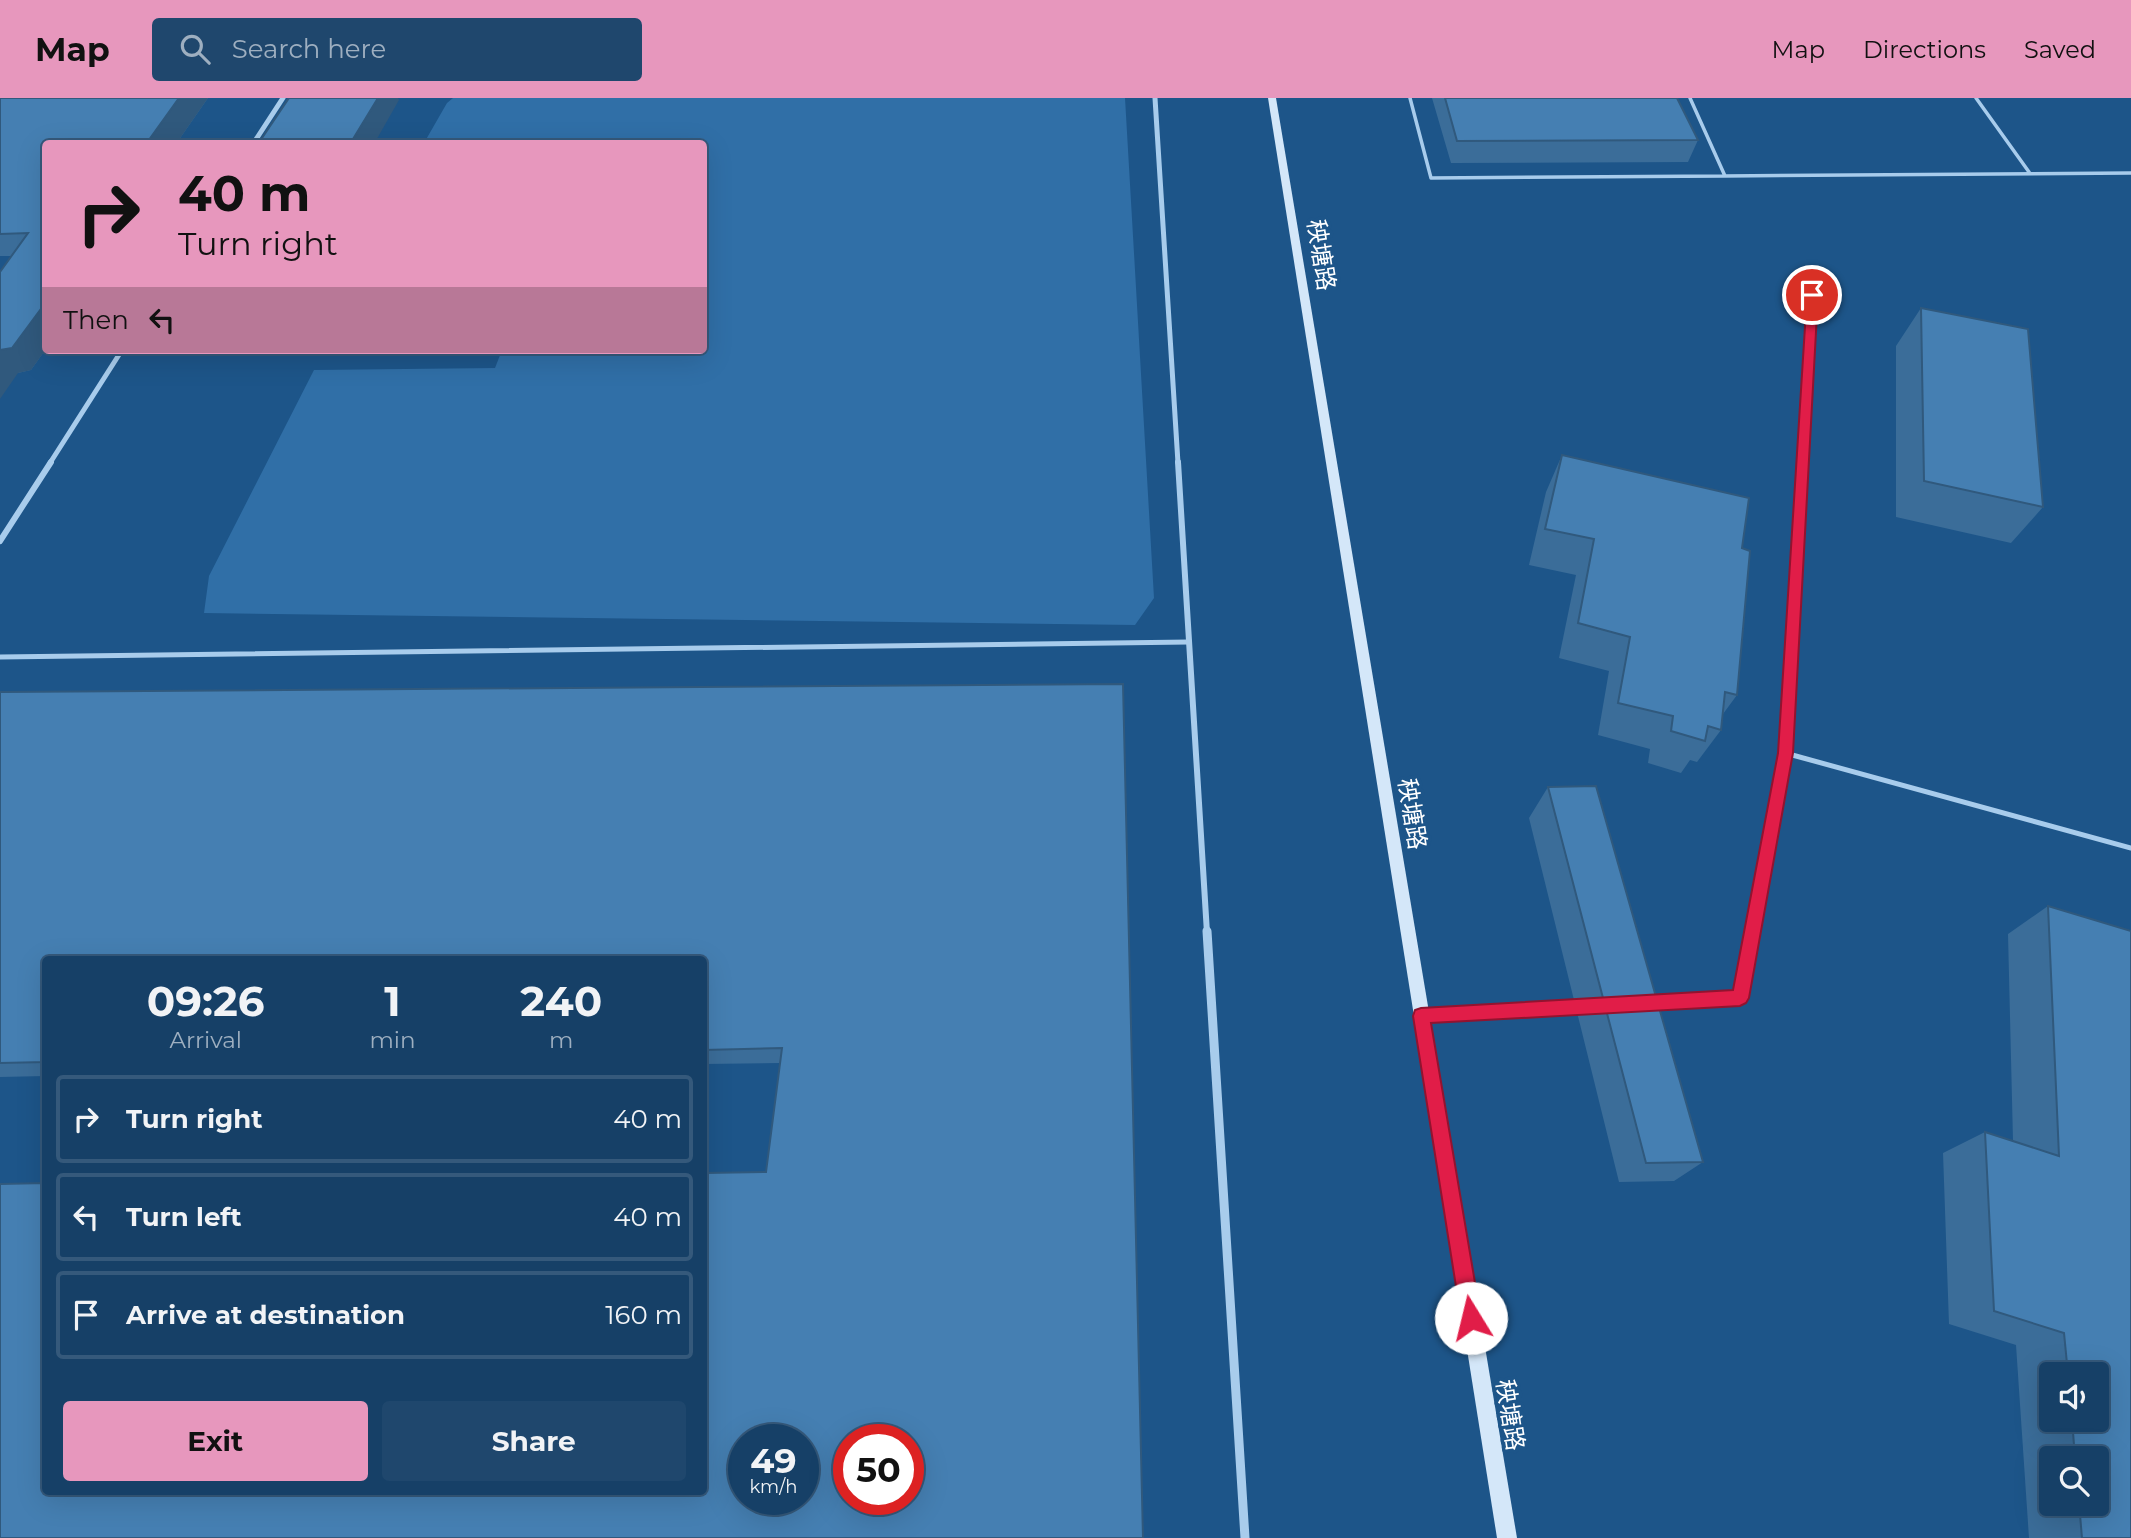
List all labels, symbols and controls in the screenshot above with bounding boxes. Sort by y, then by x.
search box [152,18,642,81]
text: Map [35,29,110,69]
icon: search [176,30,214,68]
text: Search here [232,33,386,65]
text: Map [1772,35,1825,64]
text: Directions [1863,35,1986,64]
text: Saved [2024,35,2096,64]
text: 40 m [178,164,310,223]
icon: right [63,168,154,259]
street label: 秧塘路 [1302,217,1341,293]
text: Turn right [178,224,338,263]
pin [1782,265,1842,325]
icon: arrive [1793,276,1831,314]
icon: left [143,301,181,339]
text: Then [63,304,129,336]
street label: 秧塘路 [1393,776,1432,852]
text: 09:26 [147,975,265,1027]
text: 1 [384,975,401,1027]
text: 240 [520,975,602,1027]
text: Arrival [169,1026,242,1054]
text: min [369,1026,416,1054]
text: m [549,1026,573,1054]
icon: right [67,1100,105,1138]
text: Turn right [126,1103,262,1135]
text: 40 m [613,1103,682,1135]
icon: left [67,1198,105,1236]
text: Turn left [126,1201,242,1233]
text: 40 m [613,1201,682,1233]
position arrow [1434,1281,1508,1355]
icon: arrive [67,1296,105,1334]
text: Arrive at destination [126,1299,405,1331]
text: 160 m [605,1299,682,1331]
map controls [2039,1362,2109,1516]
button: sound [2039,1362,2109,1432]
street label: 秧塘路 [1491,1377,1530,1453]
button: Exit [63,1401,368,1481]
button: Share [382,1401,686,1481]
speed limit sign: 50 [833,1424,924,1515]
text: 49 [750,1439,797,1482]
button: search [2039,1446,2109,1516]
text: km/h [749,1476,798,1498]

